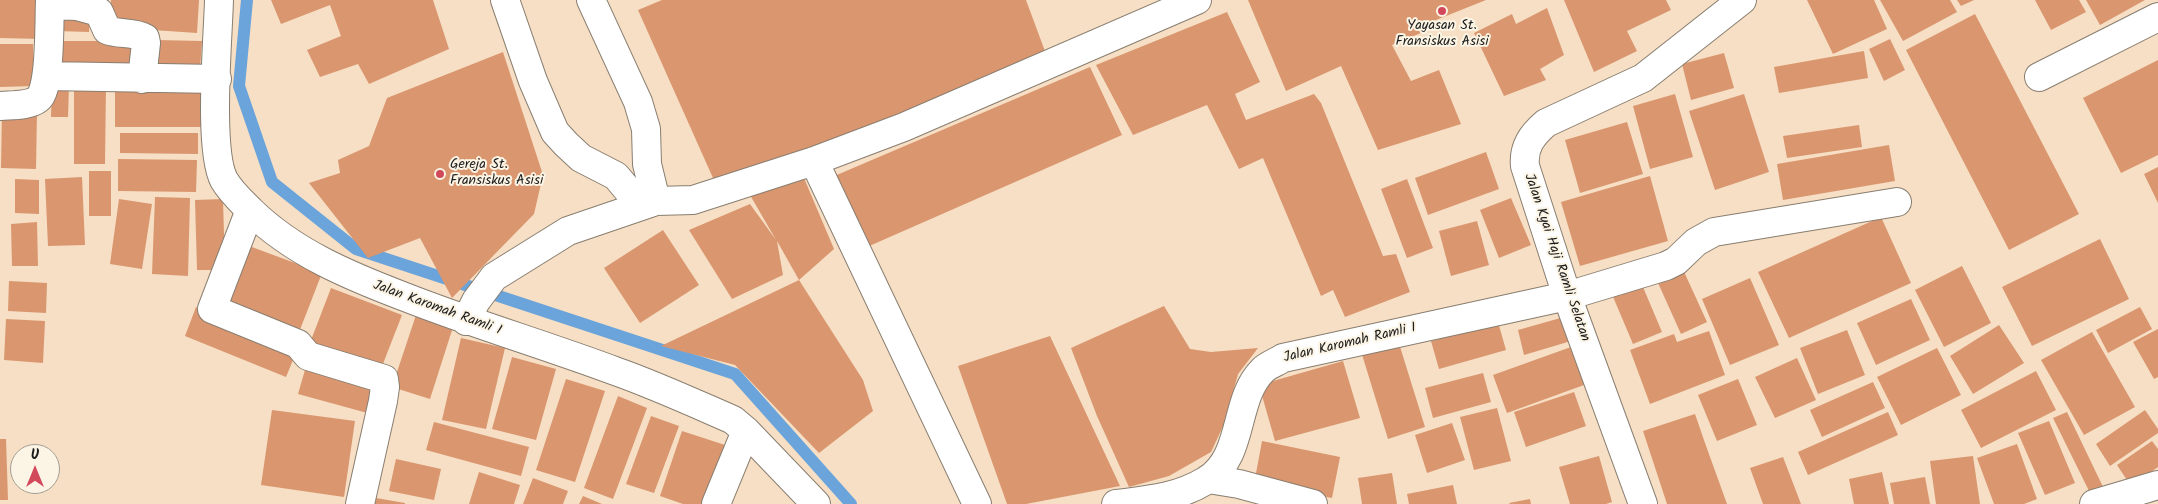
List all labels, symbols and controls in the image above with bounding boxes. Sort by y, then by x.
marker: Yayasan St. Fransiskus Asisi [1436,5,1448,17]
place label: Yayasan St. Fransiskus Asisi [1395,19,1489,52]
place label: Gereja St. Fransiskus Asisi [450,158,543,190]
marker: Gereja St. Fransiskus Asisi [434,168,446,180]
street label: Jalan Kyai Haji Ramli Selatan [1519,172,1593,344]
street label: Jalan Karomah Ramli I [370,278,504,340]
street label: Jalan Karomah Ramli I [1282,321,1418,367]
north arrow [10,444,60,494]
text: U [31,444,39,466]

